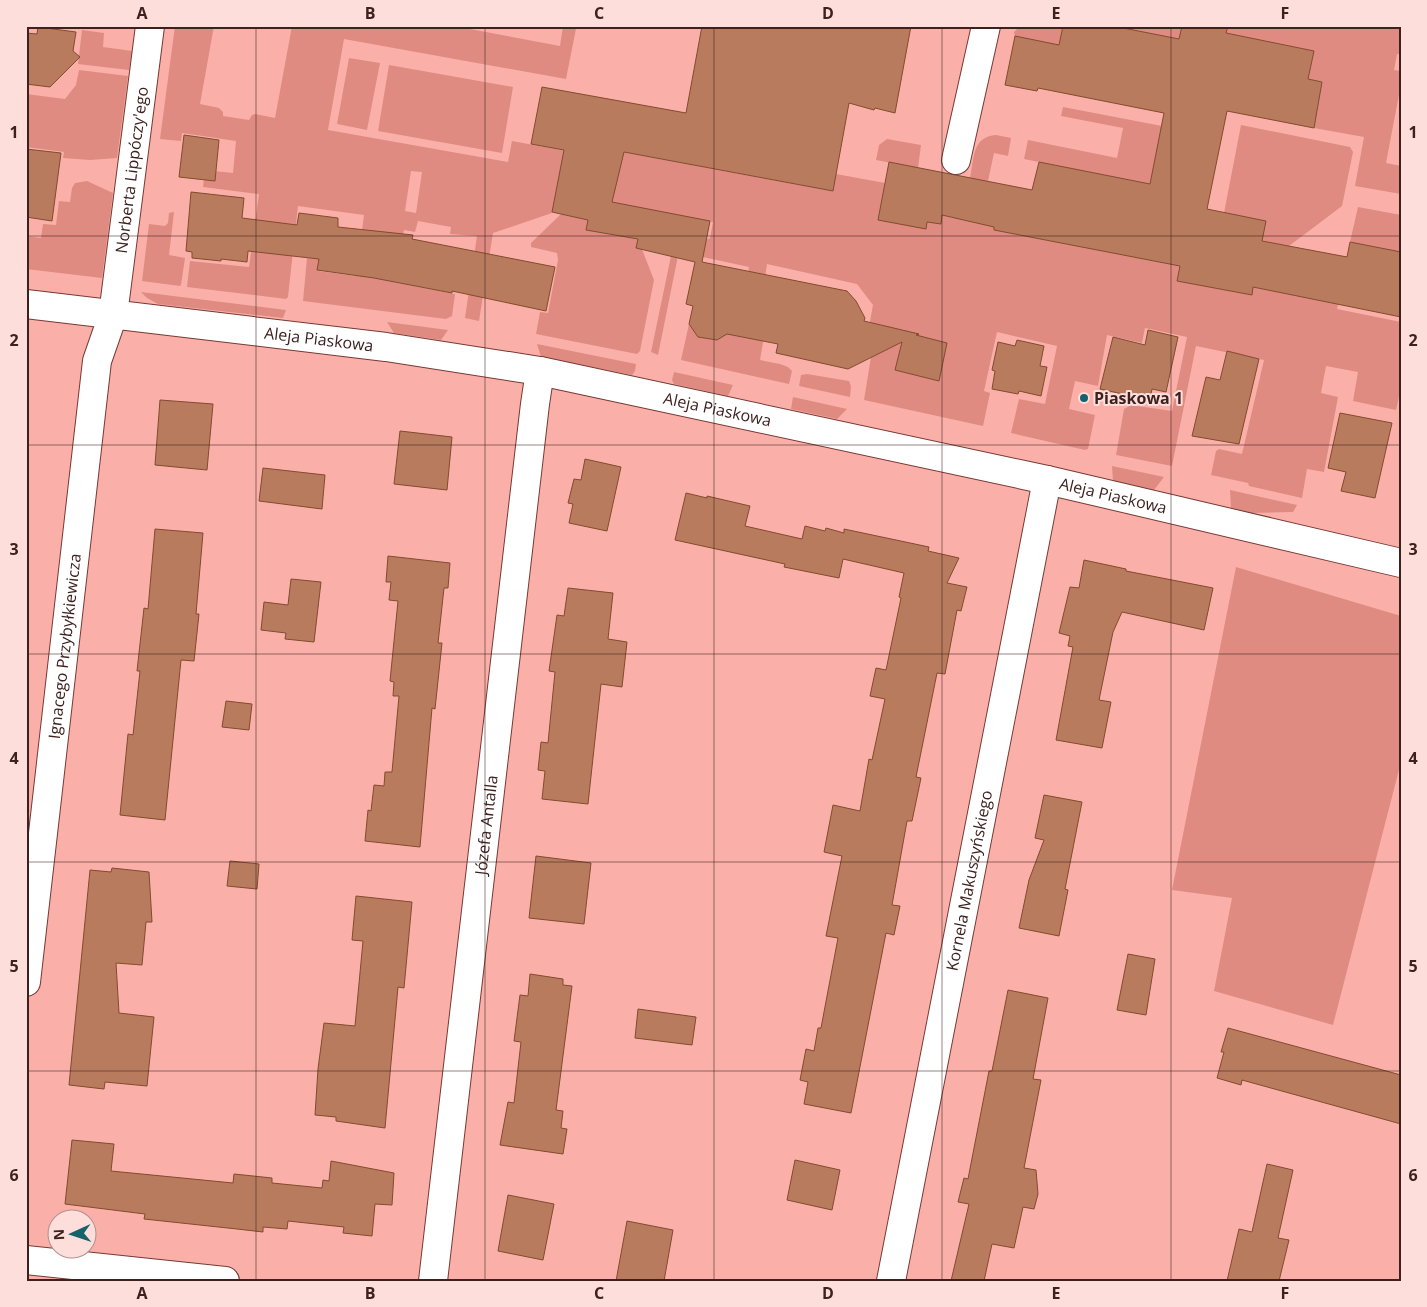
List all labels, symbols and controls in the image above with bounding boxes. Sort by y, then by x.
text: A [136,2,148,24]
text: B [365,2,375,24]
text: C [594,2,604,24]
text: D [822,2,834,24]
text: E [1052,2,1061,24]
text: F [1281,2,1289,24]
street label: Norberta Lippóczy'ego [110,85,153,255]
text: 1 [9,121,19,143]
text: 1 [1408,121,1418,143]
street label: Aleja Piaskowa [263,322,375,356]
text: 2 [9,329,19,351]
text: 2 [1408,329,1418,351]
street label: Aleja Piaskowa [662,387,773,431]
place label: Piaskowa 1 [1094,387,1183,409]
marker: Piaskowa 1 [1078,392,1090,404]
street label: Aleja Piaskowa [1057,472,1169,519]
text: 3 [9,538,19,560]
text: 3 [1408,538,1418,560]
street label: Ignacego Przybyłkiewicza [43,552,86,740]
text: 4 [9,747,19,769]
text: 4 [1408,747,1418,769]
street label: Józefa Antalla [469,774,503,878]
street label: Kornela Makuszyńskiego [941,788,997,973]
text: 5 [9,955,19,977]
text: 5 [1408,955,1418,977]
text: 6 [9,1164,19,1186]
text: 6 [1408,1164,1418,1186]
north arrow [48,1210,98,1260]
text: N [49,1229,68,1241]
text: A [136,1282,148,1304]
text: B [365,1282,375,1304]
text: C [594,1282,604,1304]
text: D [822,1282,834,1304]
text: E [1052,1282,1061,1304]
text: F [1281,1282,1289,1304]

